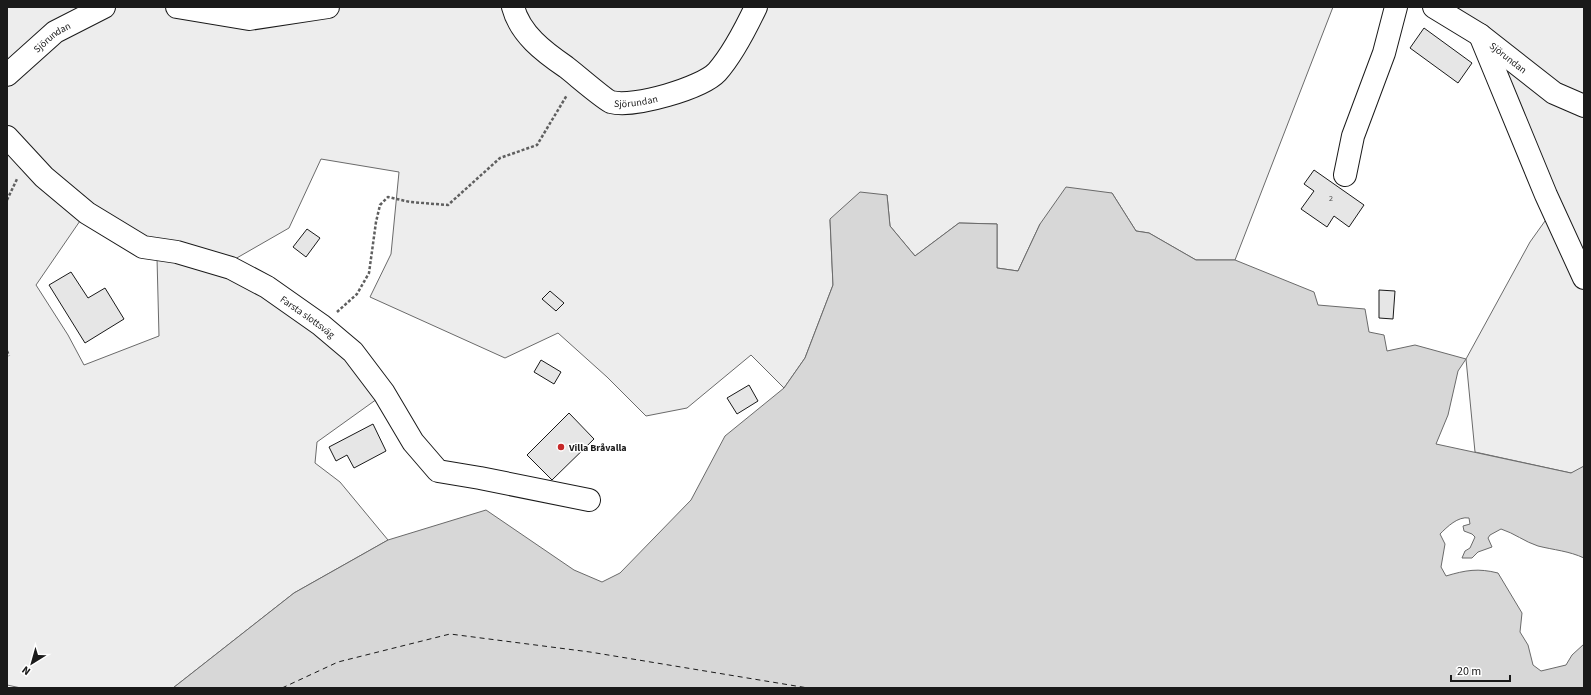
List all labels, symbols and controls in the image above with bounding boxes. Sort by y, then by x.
street label: Sjörundan [31,19,73,56]
street label: Sjörundan [1486,39,1529,77]
street label: Sjörundan [613,92,659,111]
house number: 2 [1329,193,1333,204]
street label: Farsta slottsväg [277,293,338,342]
place label: Villa Bråvalla [568,441,627,455]
marker: Villa Bråvalla [556,442,566,452]
north arrow [12,643,52,683]
scale bar [1451,657,1510,683]
text: N [19,662,34,679]
text: 20 m [1457,663,1481,680]

